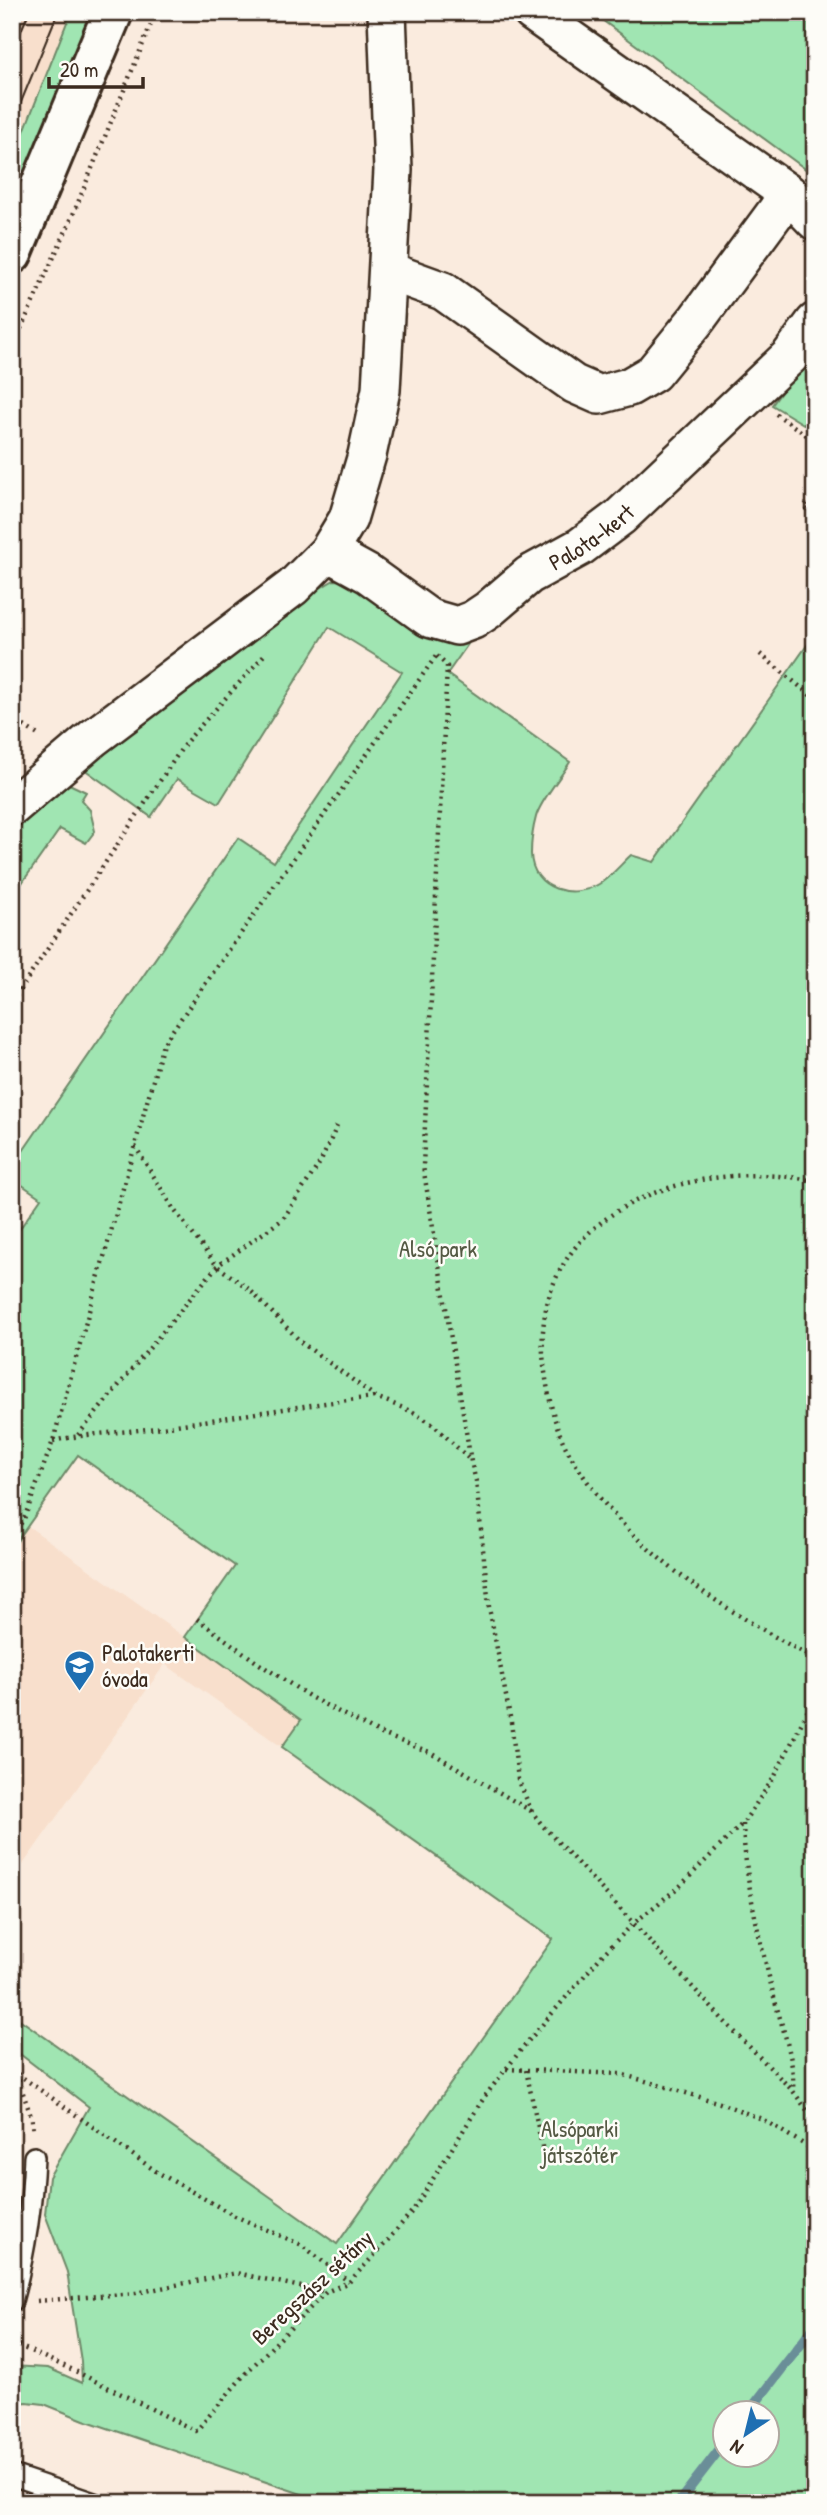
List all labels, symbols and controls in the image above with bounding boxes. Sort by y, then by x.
scale bar [49,46,144,90]
text: 20 m [60,55,98,84]
street label: Palota-kert [543,496,641,577]
park label: Alsó park [399,1233,477,1264]
place label: Palotakerti óvoda [102,1637,195,1694]
school or university icon: Palotakerti óvoda [62,1648,96,1692]
park label: Alsóparki játszótér [539,2113,619,2170]
street label: Beregszász sétány [244,2222,380,2351]
north arrow [712,2400,782,2470]
text: N [725,2434,748,2461]

